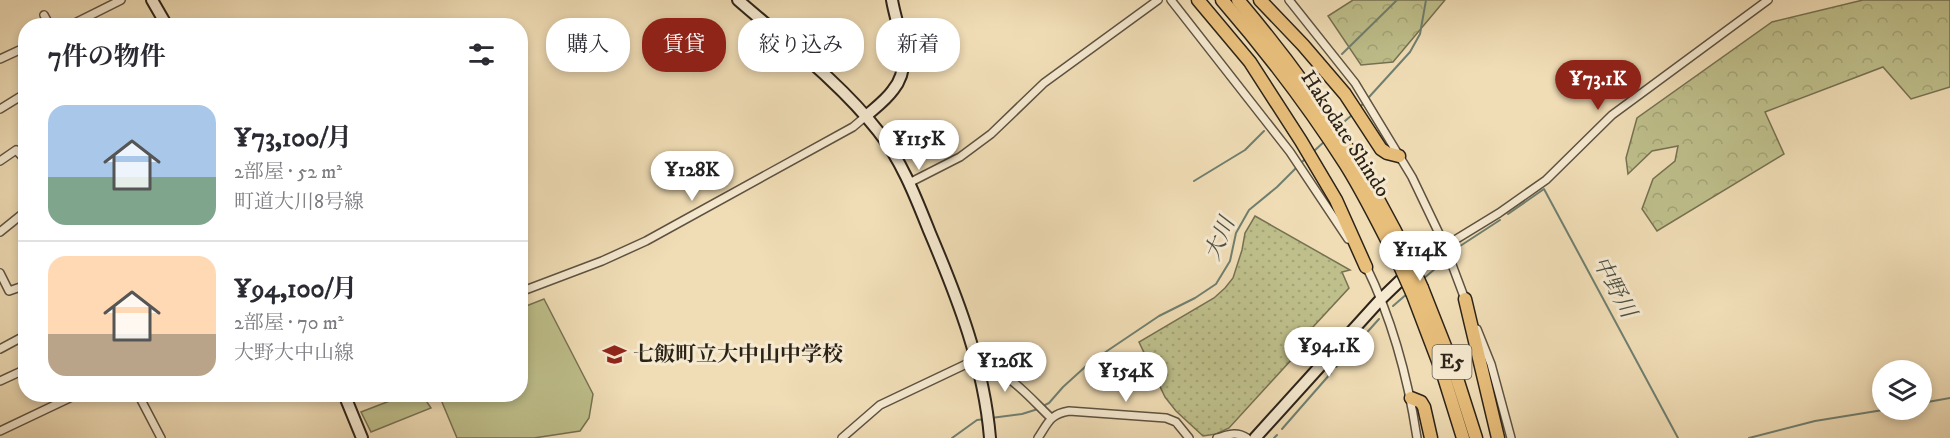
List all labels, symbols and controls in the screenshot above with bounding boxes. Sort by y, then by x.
chip: 購入 [546,18,630,72]
chip: 賃貸 [642,18,726,72]
chip: 絞り込み [738,18,864,72]
chip: 新着 [876,18,960,72]
icon: filters [465,38,498,71]
text: 7件の物件 [48,41,166,74]
pin: ¥73.1K [1549,60,1647,111]
street label: Hakodate Shindo [1295,66,1395,202]
text: ¥73.1K [1569,67,1627,92]
pin: ¥115K [877,120,961,171]
text: ¥73,100/月 [234,122,352,155]
text: ¥115K [893,127,945,152]
icon: home [96,129,168,201]
pin: ¥128K [650,151,734,202]
text: ¥128K [665,158,719,183]
text: 2部屋 · 52 m² [234,160,342,185]
text: 町道大川8号線 [234,190,364,215]
water label: 大川 [1199,212,1242,265]
pin: ¥114K [1378,231,1462,282]
text: ¥114K [1393,238,1447,263]
water label: 中野川 [1587,252,1642,324]
text: ¥94,100/月 [234,273,358,306]
icon: home [96,280,168,352]
text: 2部屋 · 70 m² [234,311,344,336]
pin: ¥94.1K [1280,327,1378,378]
text: ¥94.1K [1298,334,1360,359]
text: 大野大中山線 [234,341,354,366]
school or university icon: 七飯町立大中山中学校 [602,342,628,368]
place label: 七飯町立大中山中学校 [633,342,843,368]
pin: ¥126K [963,342,1047,393]
road number: E5 [1432,345,1472,379]
text: ¥126K [977,349,1033,374]
pin: ¥154K [1084,352,1168,403]
text: ¥154K [1098,359,1154,384]
map controls [1872,360,1932,420]
button: layers [1872,360,1932,420]

